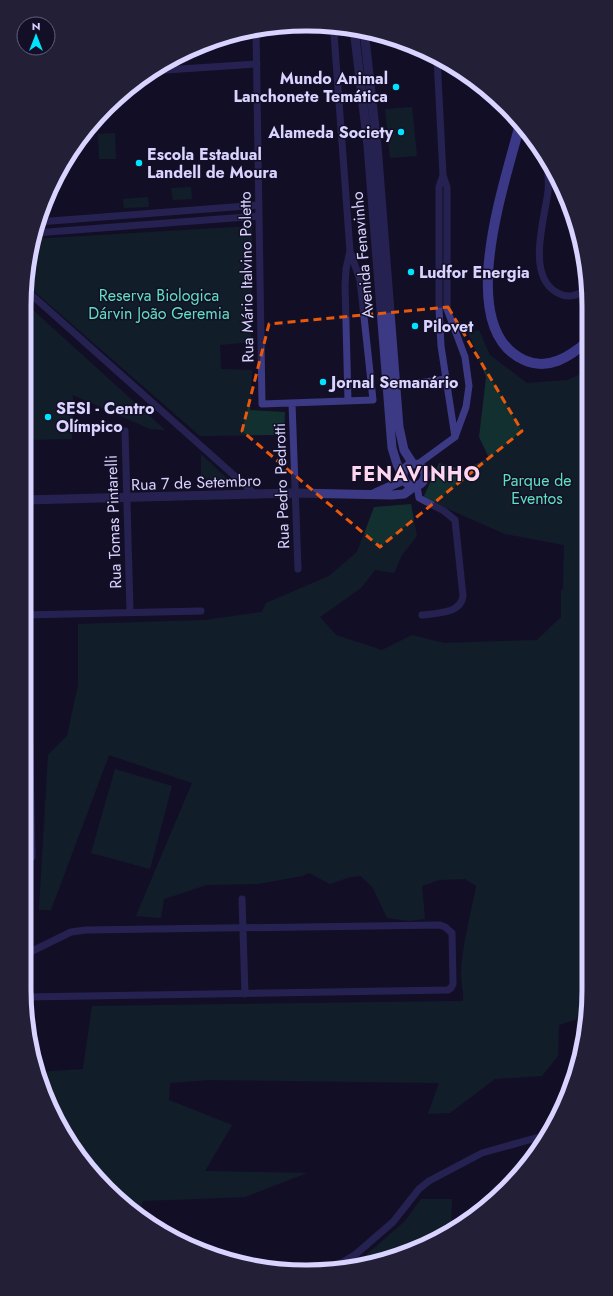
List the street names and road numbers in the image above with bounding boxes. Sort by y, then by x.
street label: Avenida Fenavinho [345,190,380,319]
street label: Rua Mário Italvino Poletto [234,191,259,363]
street label: Rua Pedro Pedrotti [268,423,295,549]
street label: Rua Tomas Pintarelli [100,455,127,589]
street label: Rua 7 de Setembro [131,469,262,496]

